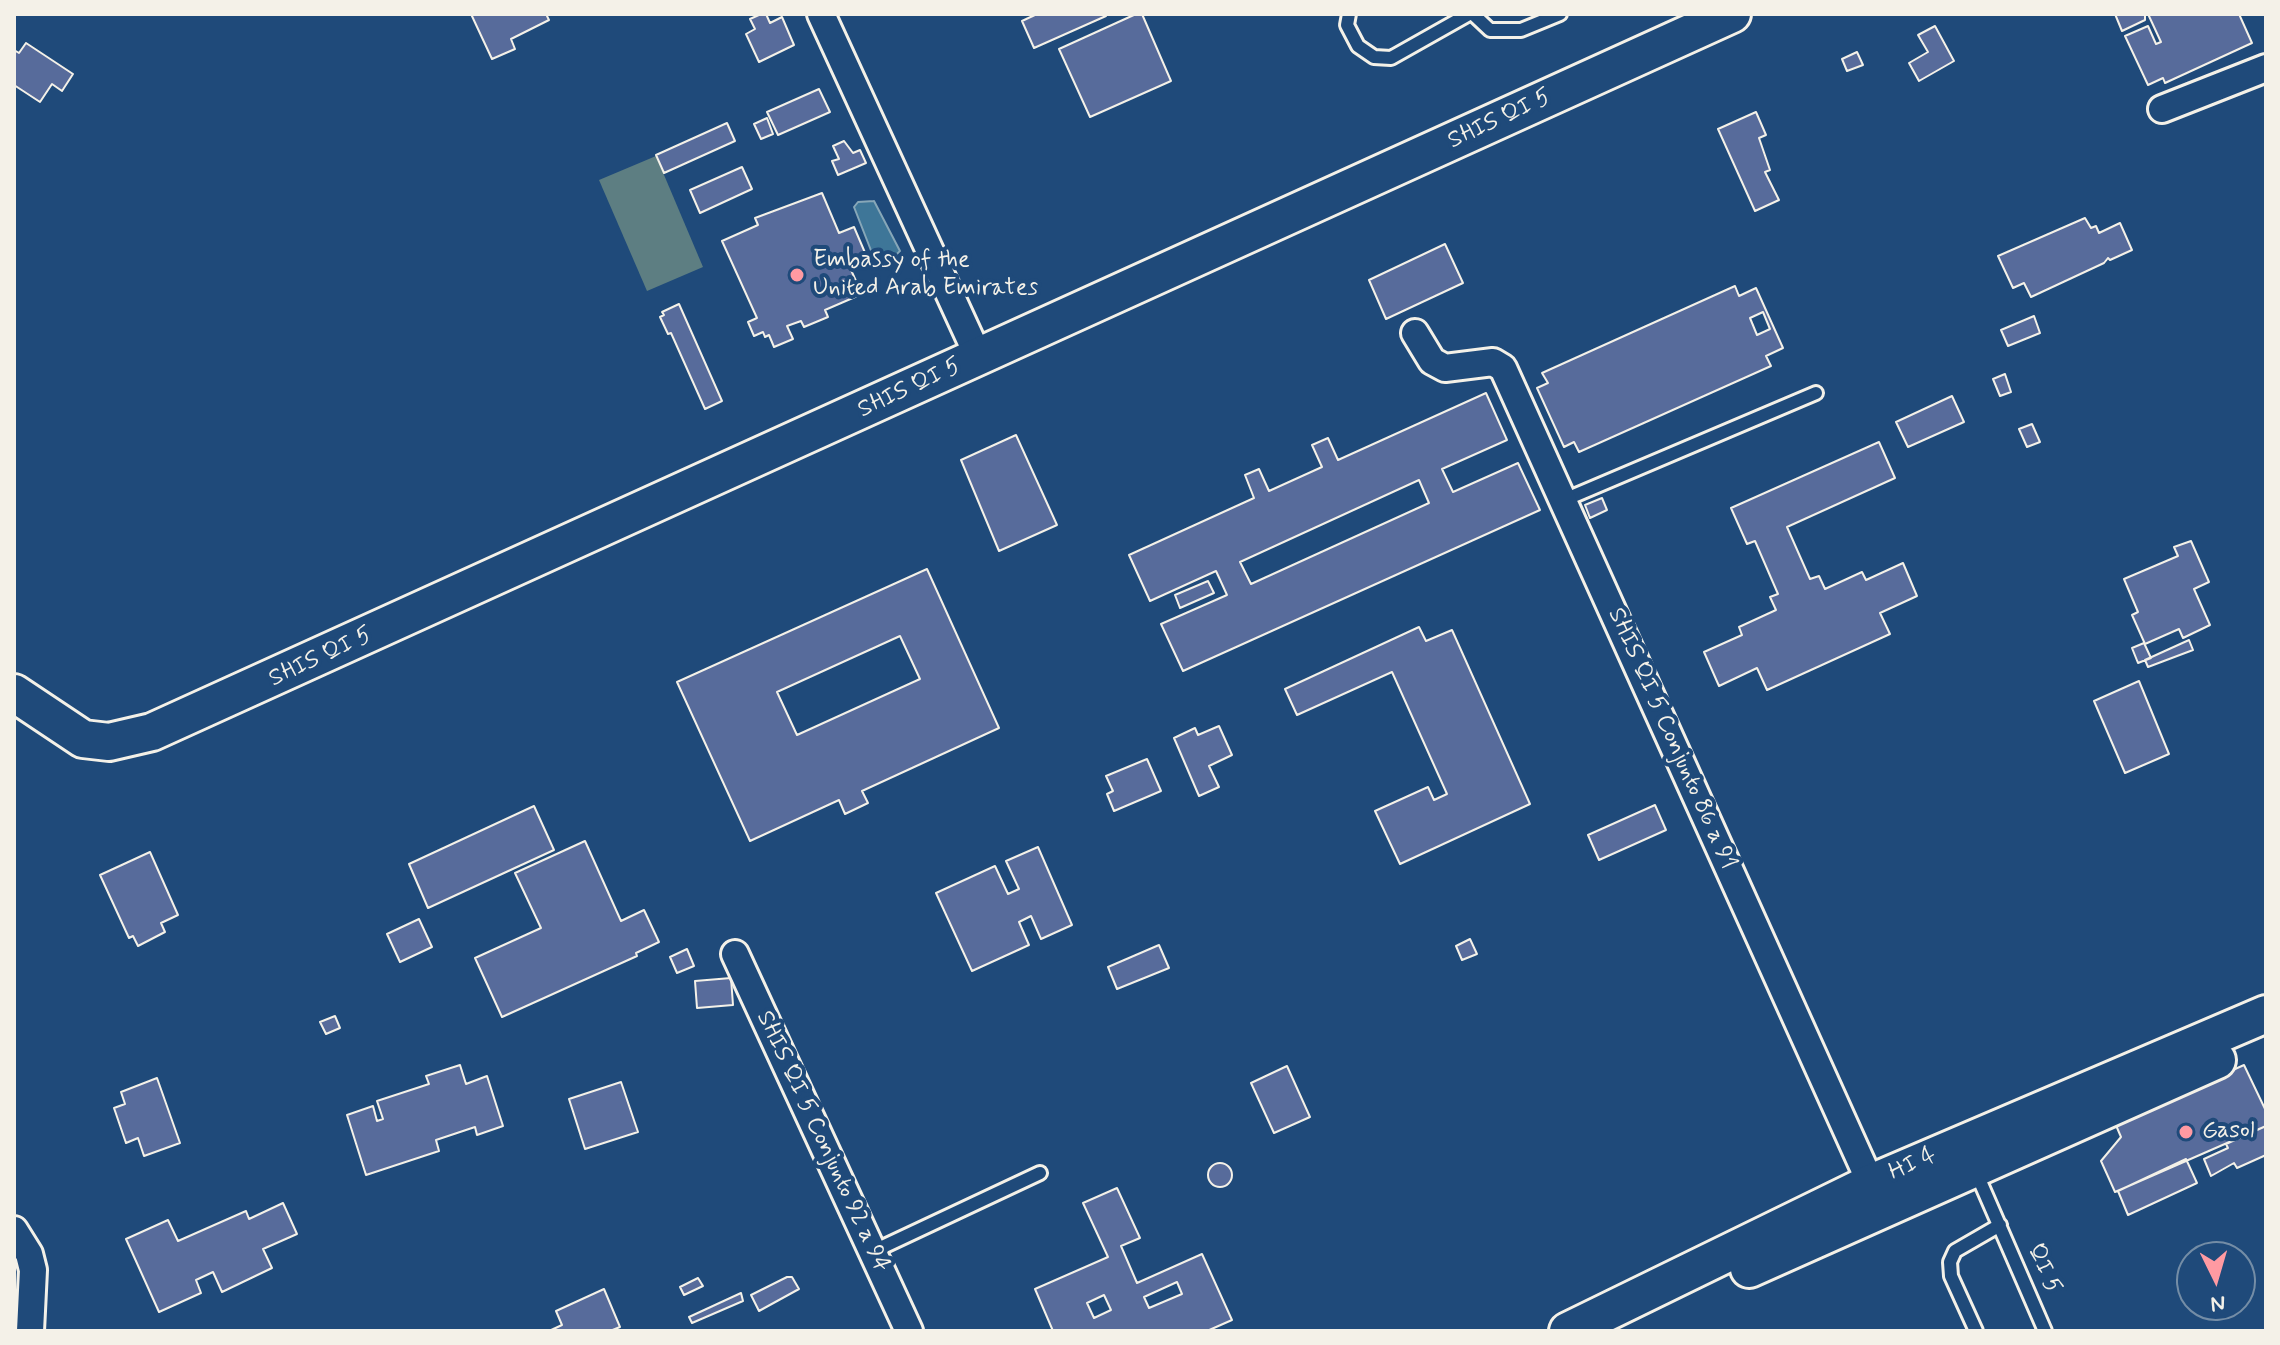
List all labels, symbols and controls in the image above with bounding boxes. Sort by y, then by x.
street label: SHIS QI 5 [1444,84,1556,156]
place label: Embassy of the United Arab Emirates [813,247,1038,303]
marker: Embassy of the United Arab Emirates [788,266,806,284]
street label: SHIS QI 5 [854,353,966,425]
street label: SHIS QI 5 Conjunto 86 a 91 [1600,604,1742,874]
street label: SHIS QI 5 [265,622,377,694]
street label: SHIS QI 5 Conjunto 92 a 94 [749,1007,895,1277]
place label: Gasol [2202,1118,2255,1146]
marker: Gasol [2177,1123,2195,1141]
street label: HI 4 [1885,1142,1941,1188]
street label: QI 5 [2020,1240,2066,1298]
north arrow [2176,1241,2256,1321]
text: N [2209,1288,2226,1318]

